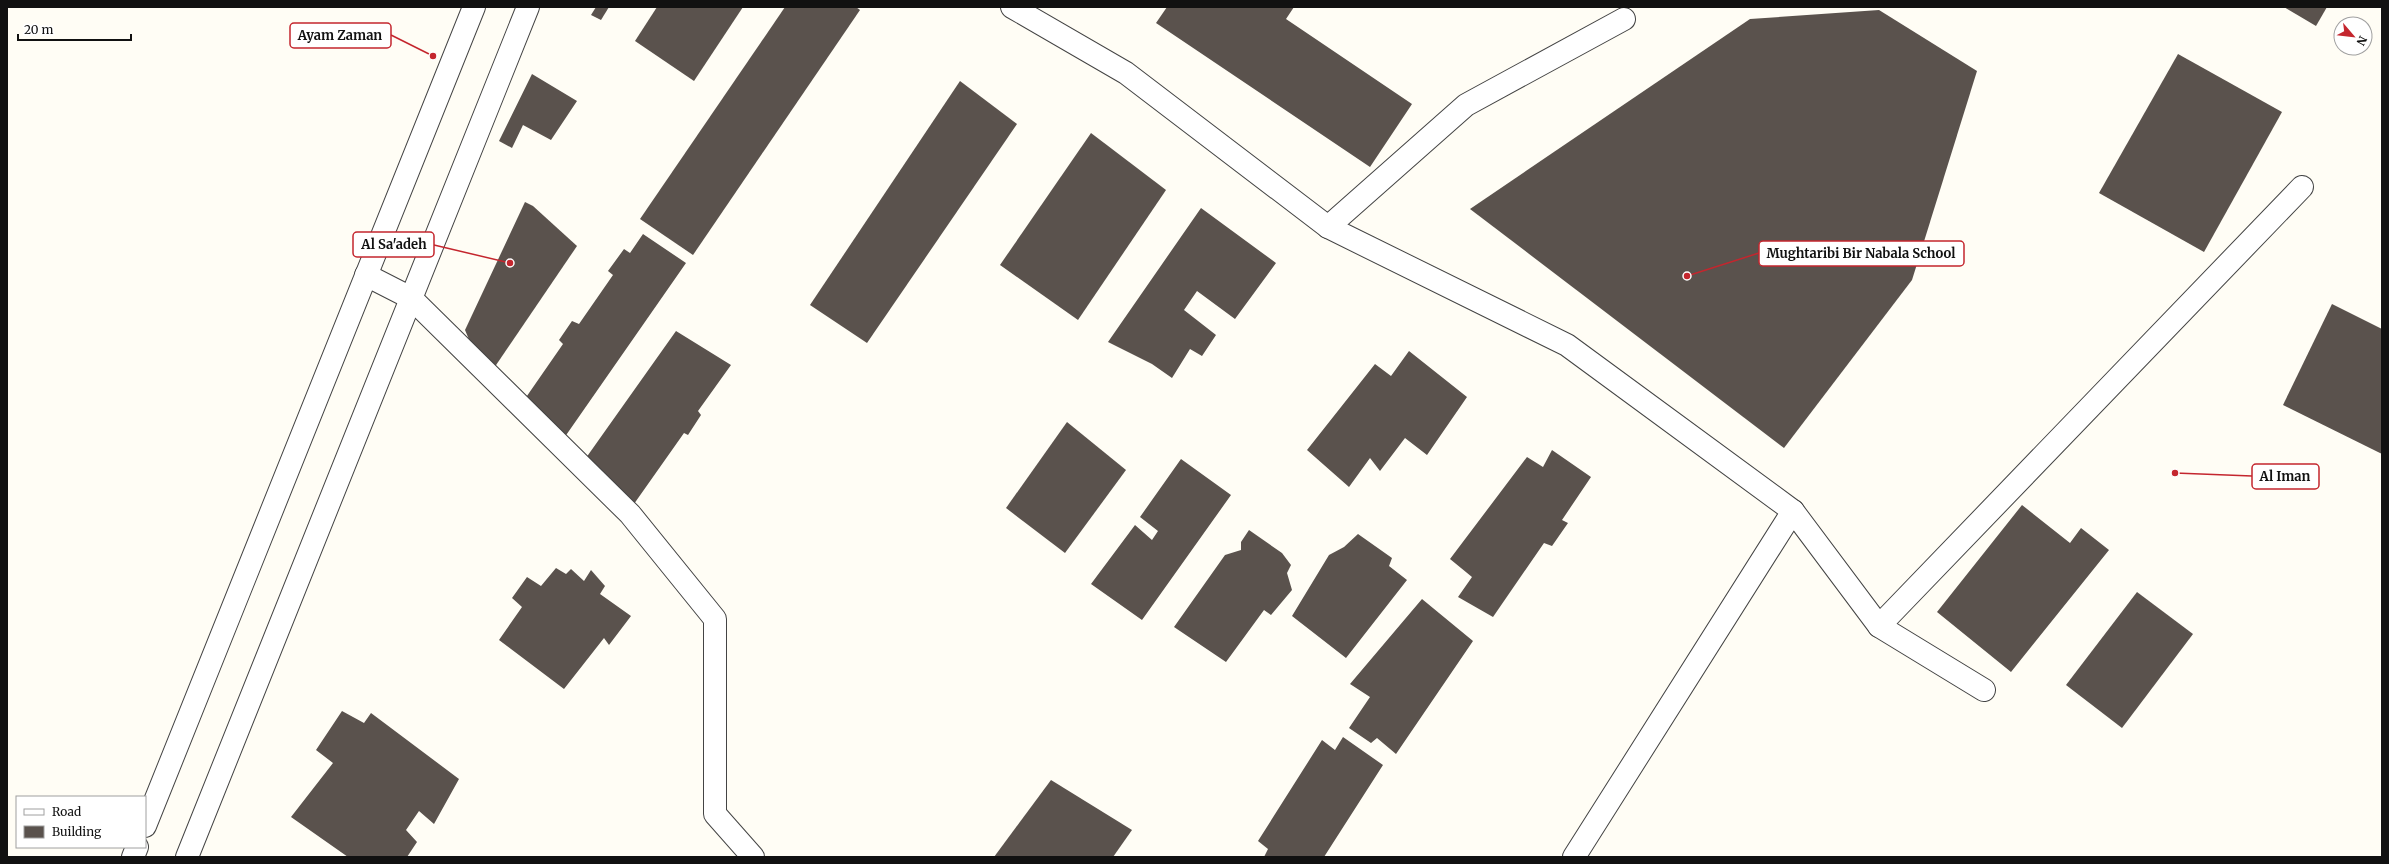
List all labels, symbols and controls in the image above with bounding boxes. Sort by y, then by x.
scale bar [18,16,131,42]
north arrow [2333,16,2373,56]
text: 20 m [24,22,53,37]
callout: Ayam Zaman [290,23,391,48]
text: Ayam Zaman [297,27,382,44]
text: N [2353,34,2370,48]
callout: Al Sa'adeh [353,232,434,257]
text: Al Sa'adeh [360,236,427,253]
callout: Mughtaribi Bir Nabala School [1759,241,1964,266]
text: Mughtaribi Bir Nabala School [1767,245,1955,262]
callout: Al Iman [2252,464,2319,489]
text: Al Iman [2259,468,2311,485]
legend [16,796,146,848]
text: Road [52,804,81,819]
text: Building [52,824,102,839]

